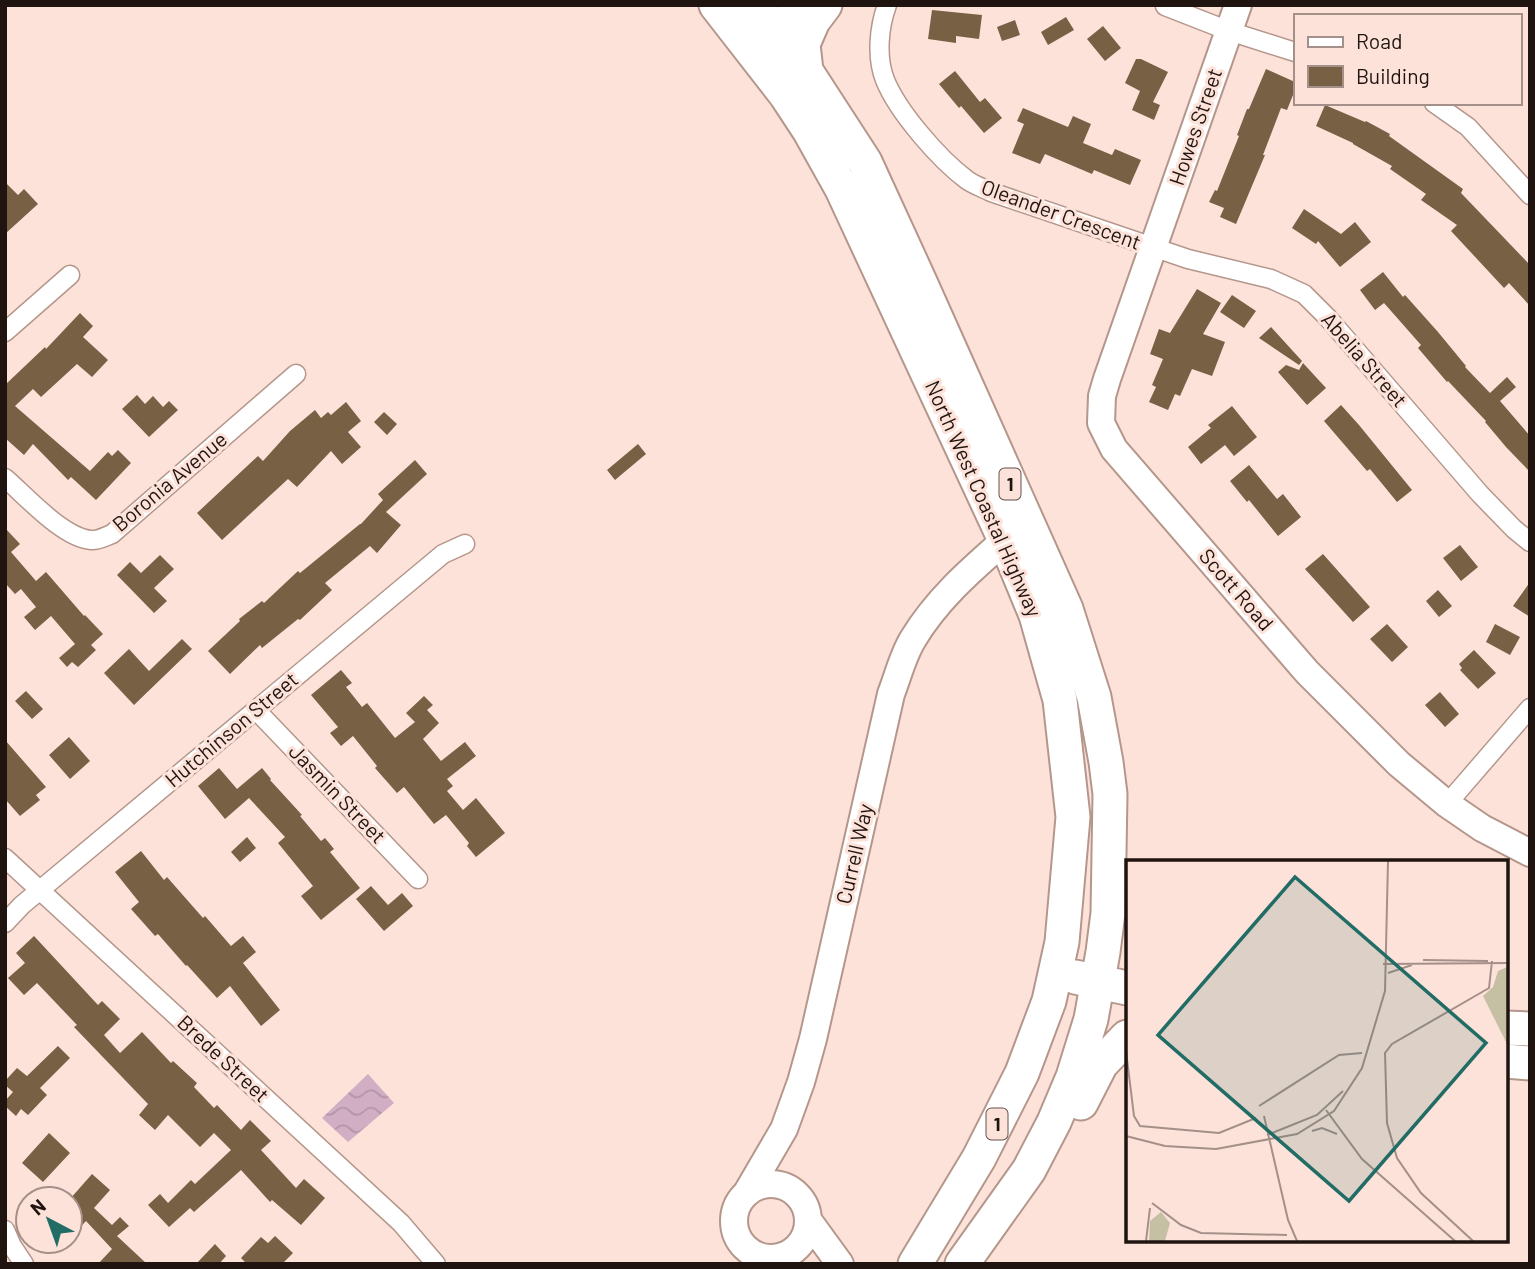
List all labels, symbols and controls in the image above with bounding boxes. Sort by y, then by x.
legend [1294,14,1521,105]
text: Road [1356,28,1402,53]
text: Building [1356,63,1430,88]
street label: Howes Street [1163,65,1226,188]
street label: Oleander Crescent [978,173,1145,254]
street label: Abelia Street [1317,306,1413,412]
street label: North West Coastal Highway [921,376,1048,621]
street label: Boronia Avenue [107,426,231,536]
road number: 1 [1000,468,1020,499]
street label: Scott Road [1195,543,1279,635]
street label: Hutchinson Street [160,666,303,792]
street label: Jasmin Street [284,738,392,848]
street label: Currell Way [830,801,877,906]
inset map [1126,860,1507,1241]
street label: Brede Street [173,1009,275,1107]
road number: 1 [986,1108,1007,1140]
north arrow [14,1185,84,1255]
text: N [25,1194,50,1220]

